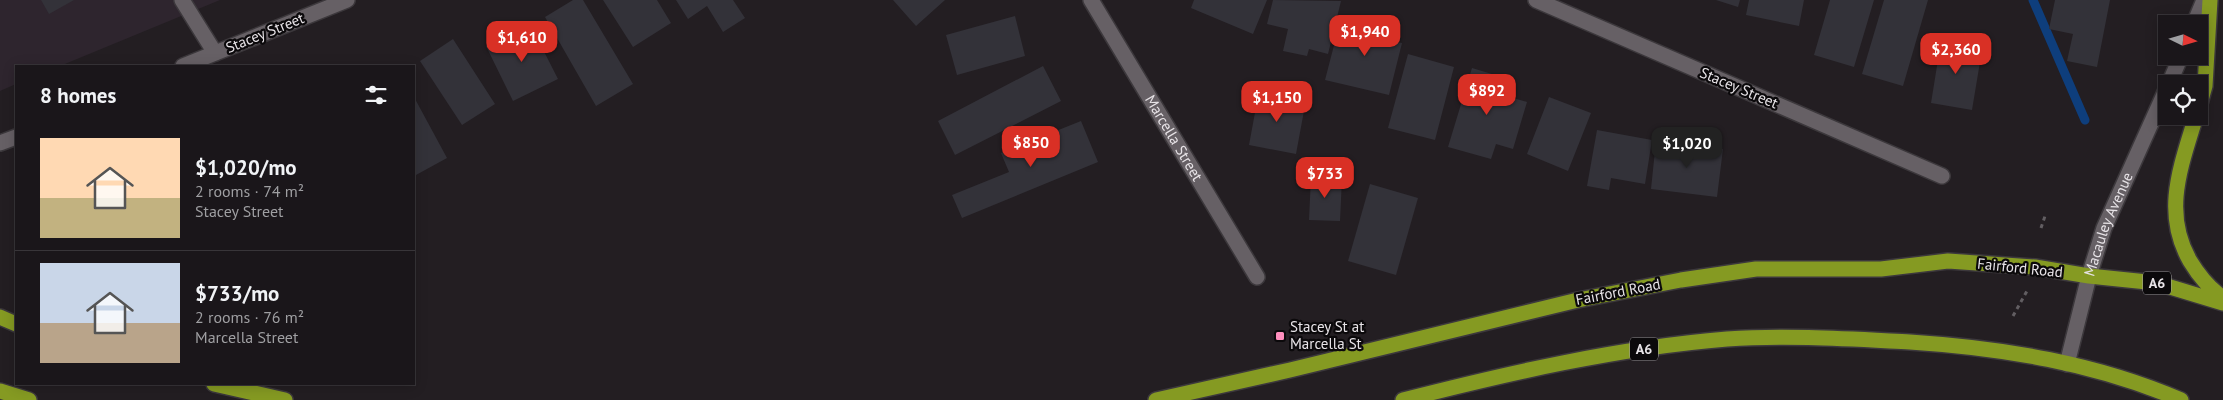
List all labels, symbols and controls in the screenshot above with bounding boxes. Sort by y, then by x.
street label: Stacey Street [223,8,307,57]
pin: $1,940 [1324,15,1406,57]
north arrow [2158,15,2208,65]
map controls [2158,15,2208,125]
pin: $1,610 [481,20,563,63]
text: $1,940 [1340,21,1390,41]
text: $1,610 [497,27,547,47]
pin: $2,360 [1915,32,1997,75]
text: $2,360 [1931,39,1981,59]
street label: Stacey Street [1697,63,1781,112]
pin: $892 [1457,74,1517,116]
button: locate [2158,75,2208,125]
pin: $1,150 [1236,80,1318,123]
text: $892 [1469,80,1505,100]
icon: filters [362,81,390,109]
text: 8 homes [40,82,116,109]
text: $1,150 [1252,87,1302,107]
street label: Marcella Street [1141,91,1207,184]
pin: $850 [1001,126,1061,168]
pin: $1,020 [1646,126,1728,169]
text: $850 [1013,132,1049,152]
text: $1,020 [1662,133,1712,153]
text: $1,020/mo [195,154,297,181]
pin: $733 [1295,156,1355,199]
icon: home [80,158,140,218]
text: $733 [1307,163,1343,183]
street label: Macauley Avenue [2080,169,2137,279]
text: 2 rooms · 74 m² [195,181,304,201]
text: Stacey Street [195,201,284,221]
street label: Fairford Road [1976,254,2064,281]
road number: A6 [2143,272,2171,294]
street label: Fairford Road [1574,274,1662,309]
text: $733/mo [195,280,279,307]
icon: home [80,283,140,343]
text: 2 rooms · 76 m² [195,307,304,327]
place label: Stacey St at Marcella St [1290,317,1364,353]
text: Marcella Street [195,327,298,347]
marker: Stacey St at Marcella St [1274,330,1286,342]
road number: A6 [1630,338,1658,360]

